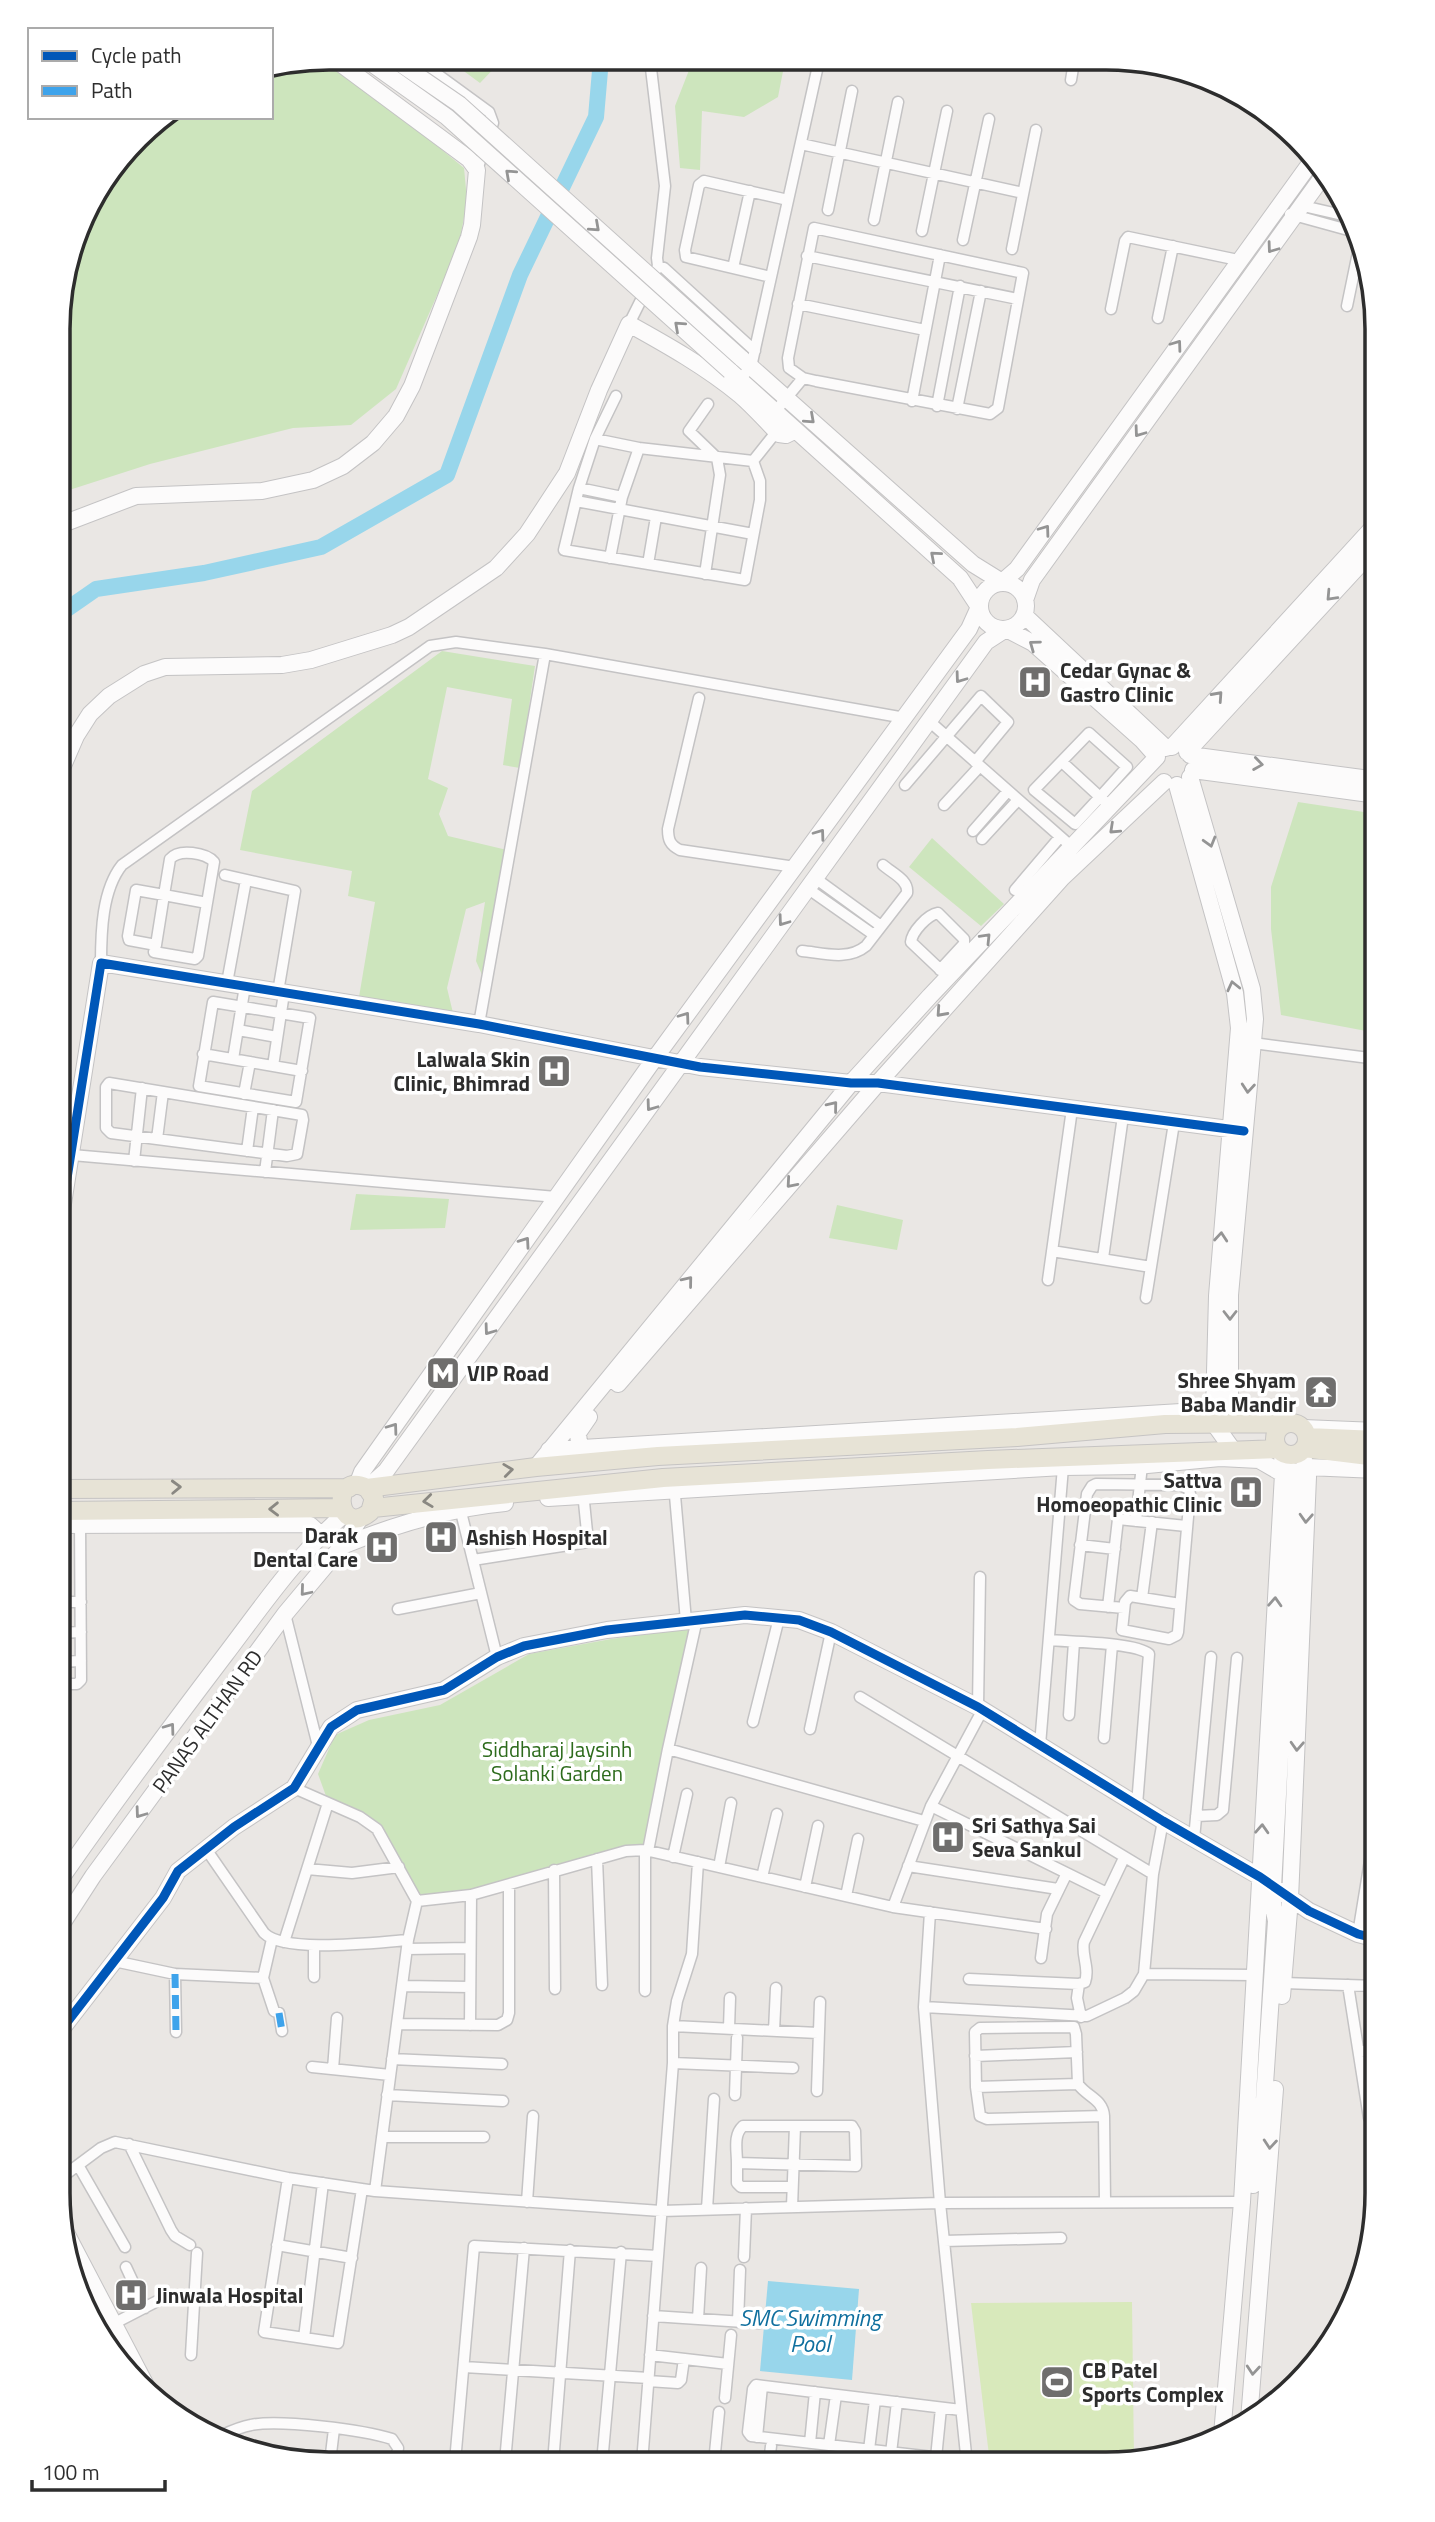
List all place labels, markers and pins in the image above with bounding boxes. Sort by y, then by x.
place label: Cedar Gynac & Gastro Clinic [1060,654,1191,710]
hospital icon: Cedar Gynac & Gastro Clinic [1016,663,1054,701]
place label: Lalwala Skin Clinic, Bhimrad [393,1043,530,1099]
hospital icon: Lalwala Skin Clinic, Bhimrad [535,1052,573,1090]
metro station icon: VIP Road [424,1354,462,1392]
place label: VIP Road [467,1357,549,1389]
place label: Shree Shyam Baba Mandir [1177,1364,1296,1420]
temple icon: Shree Shyam Baba Mandir [1302,1373,1340,1411]
place label: Sattva Homoeopathic Clinic [1036,1464,1222,1520]
hospital icon: Sattva Homoeopathic Clinic [1227,1473,1265,1511]
hospital icon: Ashish Hospital [422,1518,460,1556]
place label: Darak Dental Care [253,1519,358,1575]
place label: Ashish Hospital [466,1521,608,1553]
hospital icon: Darak Dental Care [363,1528,401,1566]
place label: Sri Sathya Sai Seva Sankul [972,1809,1096,1865]
hospital icon: Sri Sathya Sai Seva Sankul [929,1818,967,1856]
hospital icon: Jinwala Hospital [112,2276,150,2314]
place label: Jinwala Hospital [156,2279,303,2311]
place label: CB Patel Sports Complex [1082,2354,1224,2410]
sports icon: CB Patel Sports Complex [1038,2363,1076,2401]

